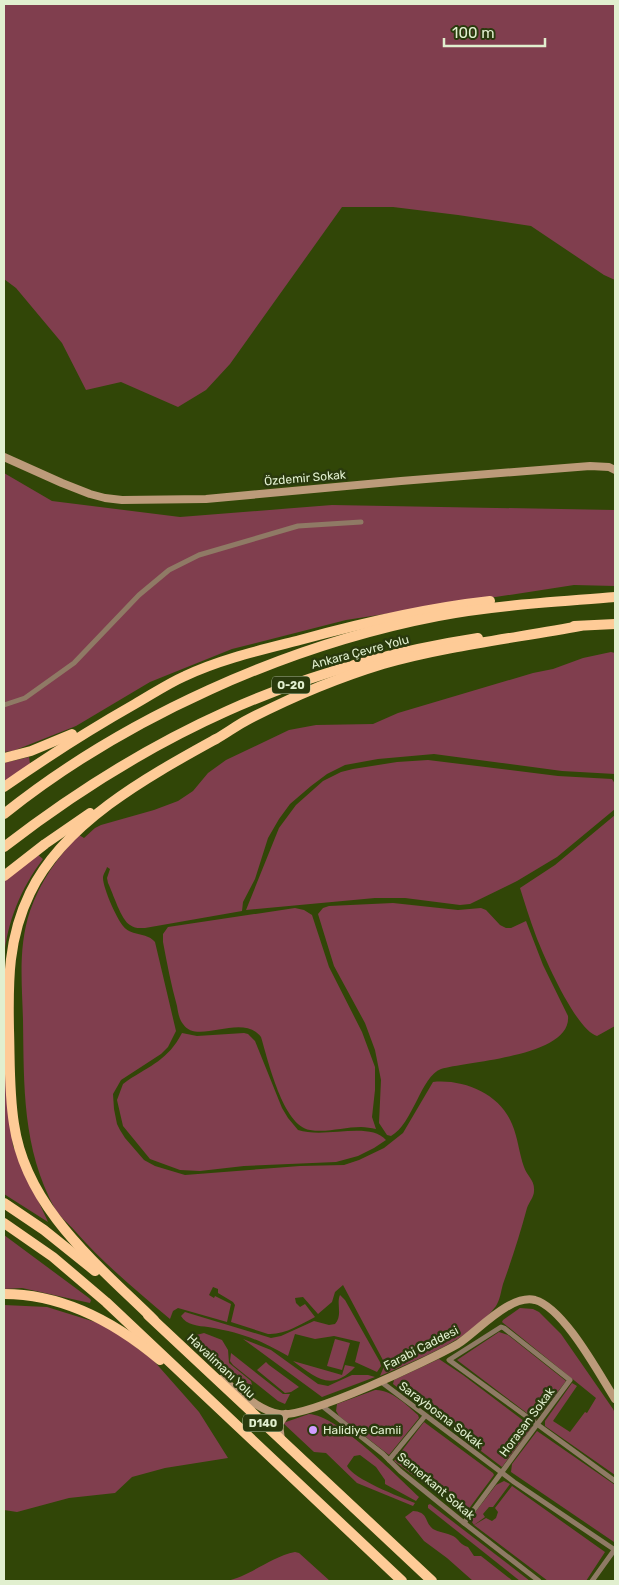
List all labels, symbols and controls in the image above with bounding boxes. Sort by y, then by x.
scale bar [444,15,545,47]
text: 100 m [452,24,494,42]
street label: Özdemir Sokak [264,467,347,489]
street label: Ankara Çevre Yolu [310,632,410,672]
road number: O-20 [272,676,310,694]
street label: Farabi Caddesi [381,1323,461,1373]
street label: Havalimanı Yolu [184,1331,258,1401]
street label: Saraybosna Sokak [396,1379,487,1452]
street label: Horasan Sokak [497,1384,558,1459]
road number: D140 [243,1415,283,1432]
place label: Halidiye Camii [323,1423,401,1437]
marker: Halidiye Camii [307,1424,319,1436]
street label: Semerkant Sokak [394,1449,478,1523]

